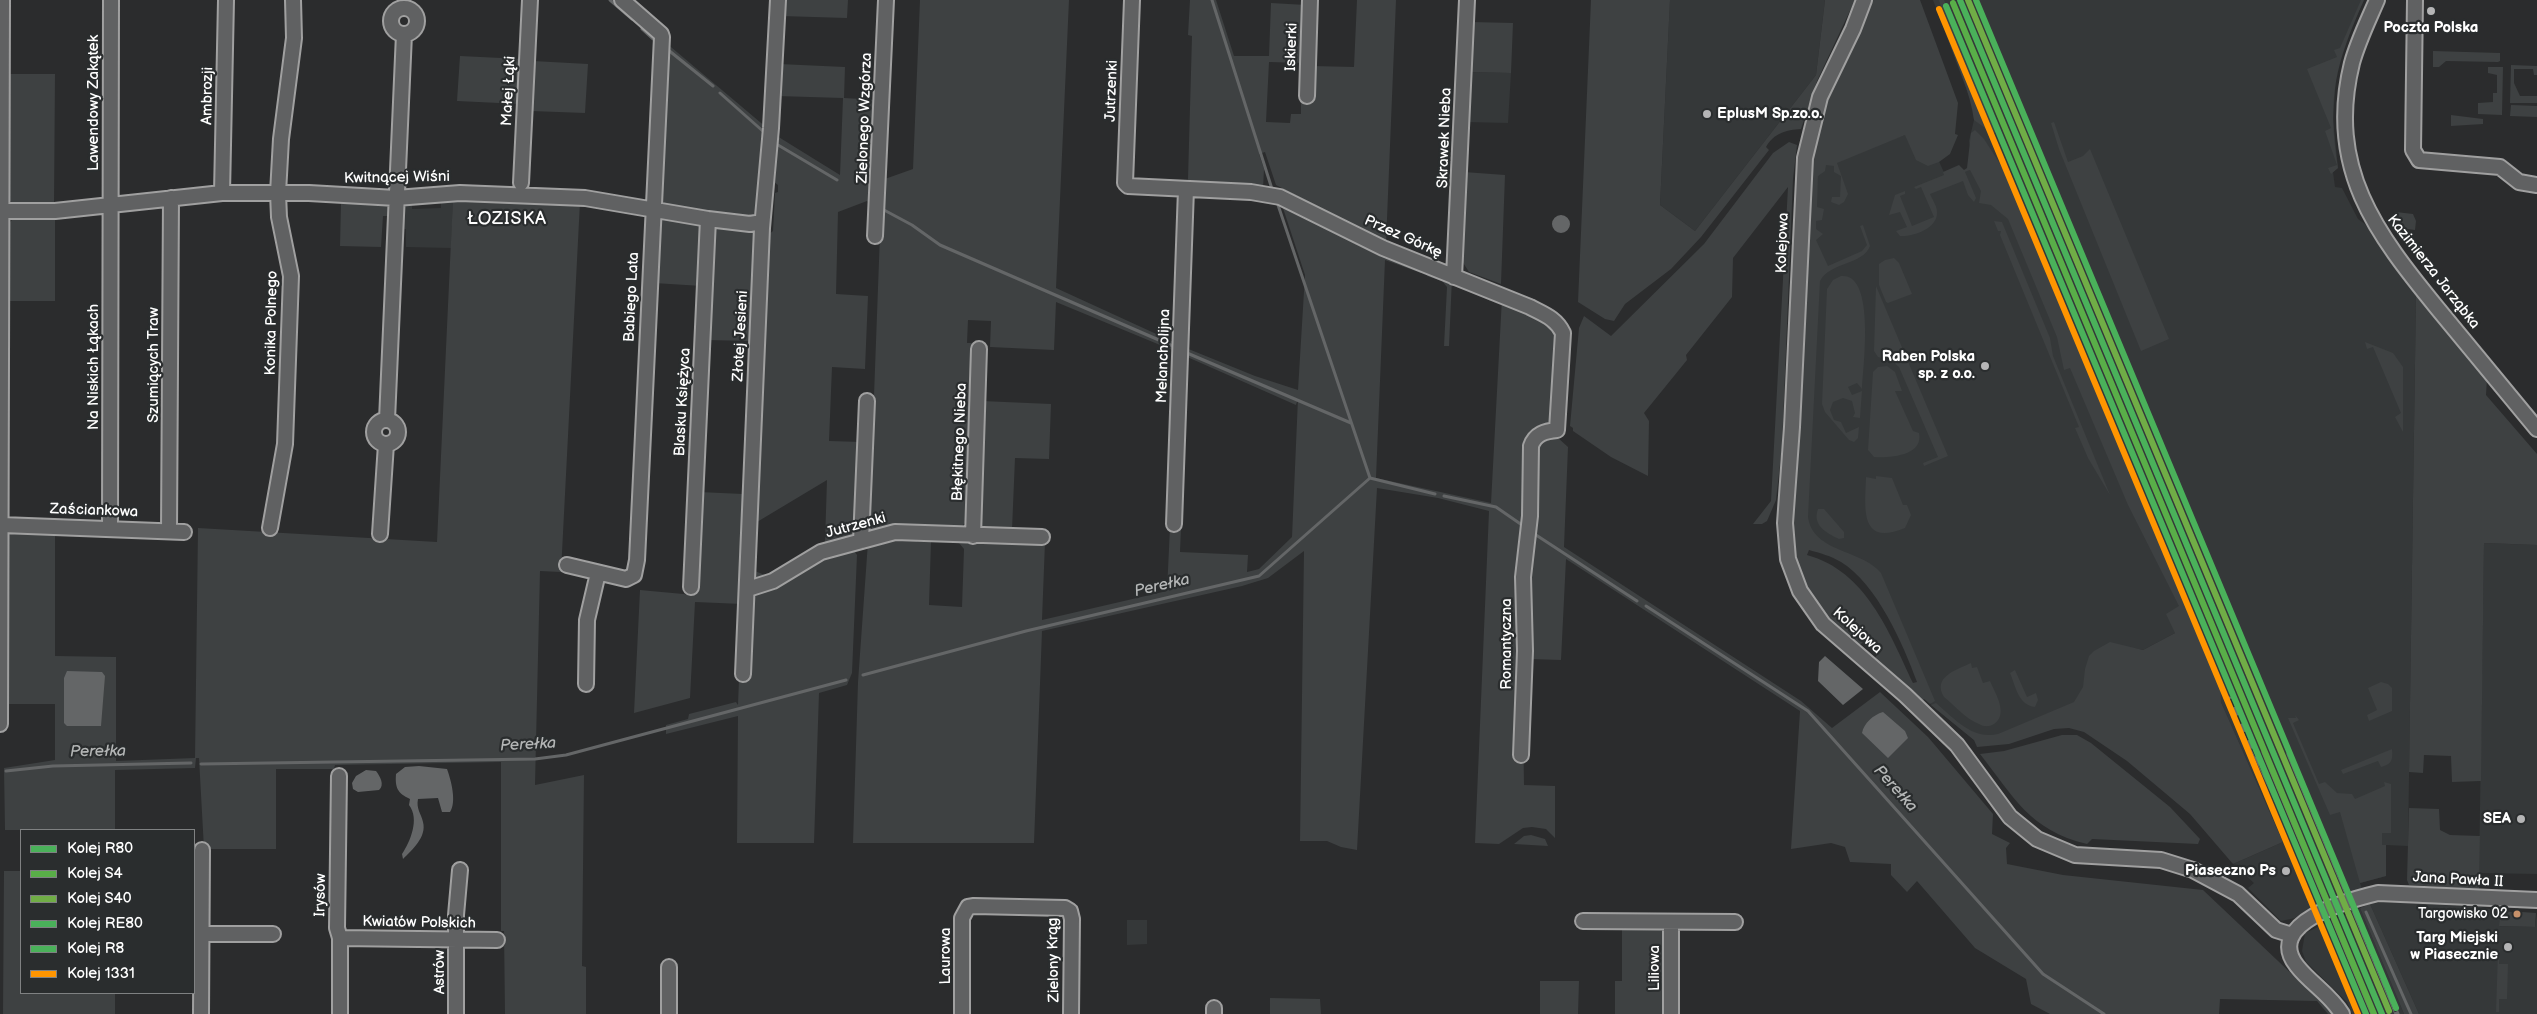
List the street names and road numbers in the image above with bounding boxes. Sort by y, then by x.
street label: Iskierki [1282,23,1302,71]
street label: Lawendowy Zakątek [85,35,103,171]
street label: Zielonego Wzgórza [854,52,876,184]
street label: Małej Łąki [498,55,520,127]
street label: Jutrzenki [1102,60,1122,122]
street label: Ambrozji [198,67,218,125]
street label: Skrawek Nieba [1434,87,1456,189]
street label: Kwitnącej Wiśni [344,168,450,188]
street label: Kazimierza Jarząbka [2383,211,2483,333]
street label: Przez Górkę [1361,212,1445,262]
street label: Kolejowa [1773,212,1793,274]
street label: Babiego Lata [621,252,643,342]
street label: Konika Polnego [262,270,282,376]
street label: Złotej Jesieni [730,290,752,382]
street label: Na Niskich Łąkach [85,304,103,430]
street label: Szumiących Traw [145,307,163,423]
street label: Melancholijna [1153,309,1175,403]
street label: Blasku Księżyca [671,347,695,457]
street label: Błękitnego Nieba [949,382,971,502]
street label: Zaściankowa [49,500,139,522]
street label: Jutrzenki [824,509,888,543]
street label: Romantyczna [1498,598,1516,690]
street label: Kolejowa [1828,604,1886,658]
street label: Jana Pawła II [2412,869,2504,891]
street label: Irysów [312,873,330,917]
street label: Kwiatów Polskich [362,913,476,933]
street label: Zielony Krąg [1044,918,1064,1002]
street label: Laurowa [937,927,955,985]
street label: Liliowa [1646,945,1664,991]
street label: Astrów [431,950,449,994]

